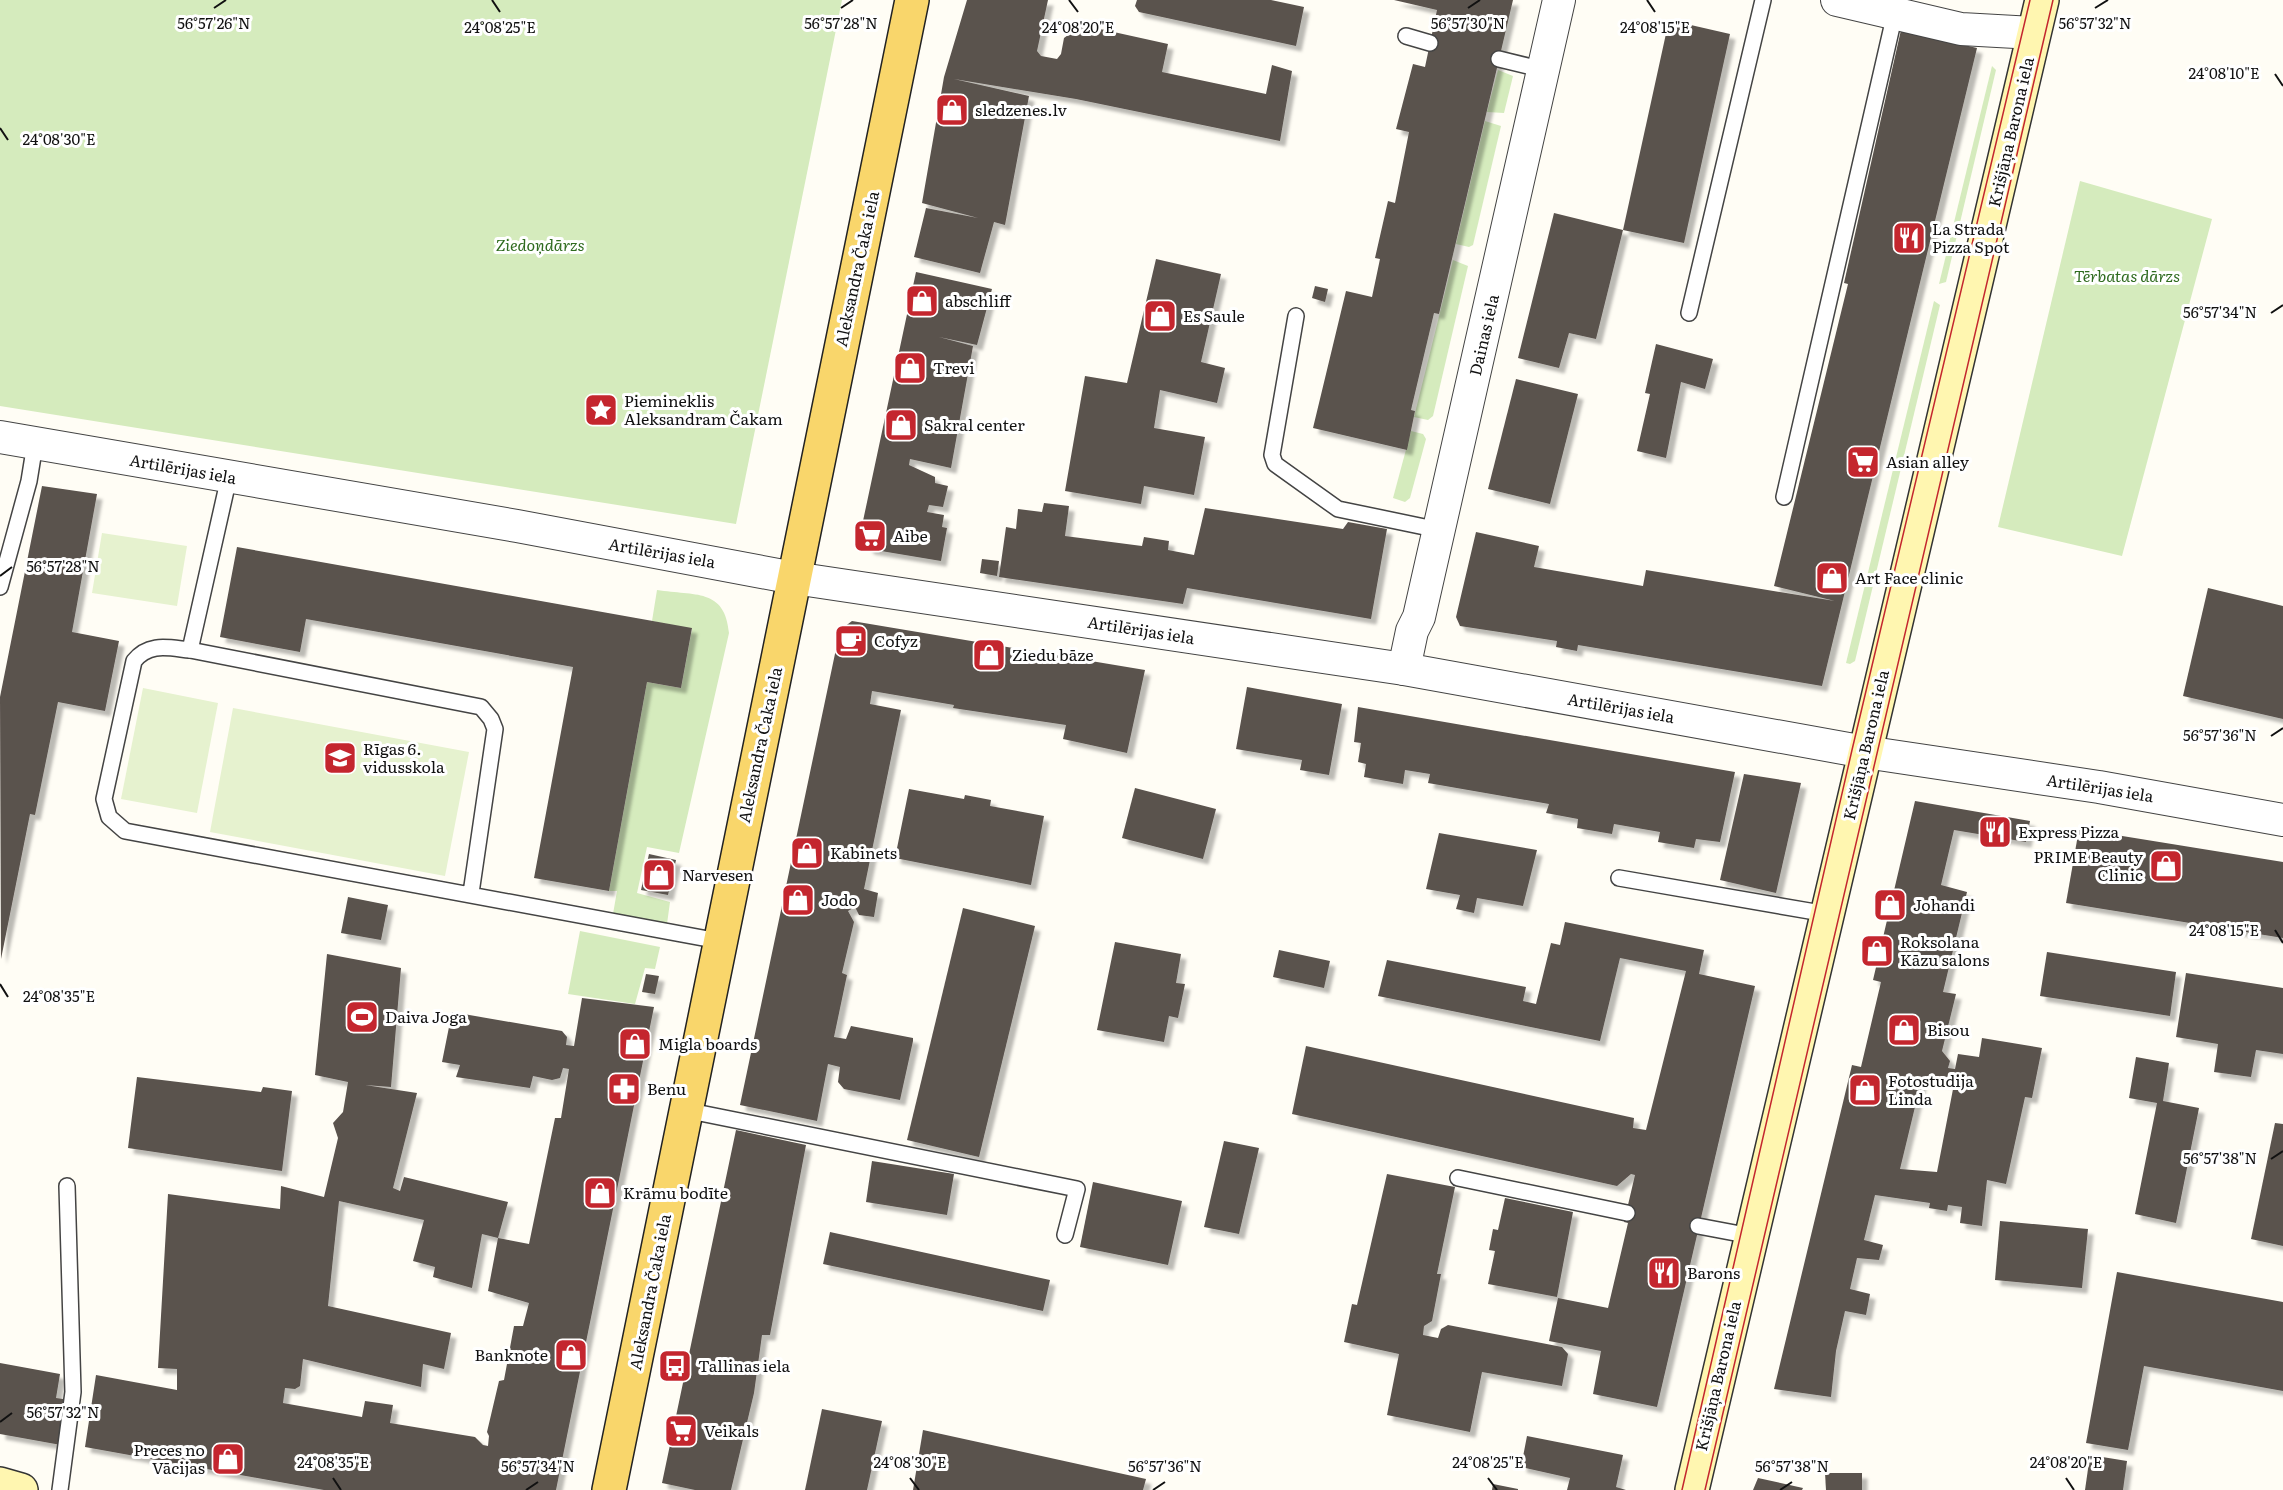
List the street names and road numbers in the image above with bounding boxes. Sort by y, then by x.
street label: Krišjāņa Barona iela [1981,54,2039,209]
street label: Aleksandra Čaka iela [828,188,884,349]
street label: Dainas iela [1462,291,1504,378]
street label: Artilērijas iela [128,447,239,489]
street label: Artilērijas iela [607,531,718,573]
street label: Artilērijas iela [1086,609,1197,649]
street label: Aleksandra Čaka iela [731,664,787,825]
street label: Krišjāņa Barona iela [1836,667,1894,822]
street label: Artilērijas iela [1566,686,1677,728]
street label: Artilērijas iela [2045,767,2156,807]
street label: Aleksandra Čaka iela [622,1211,676,1372]
street label: Krišjāņa Barona iela [1688,1298,1746,1453]

